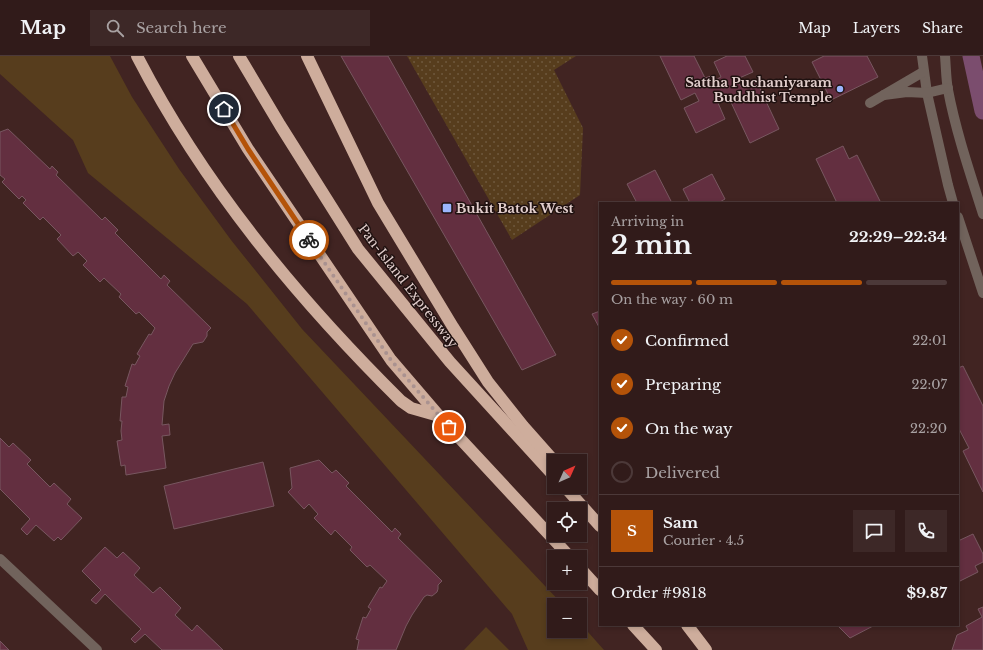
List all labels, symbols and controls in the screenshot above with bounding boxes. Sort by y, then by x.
search box [90,10,370,46]
text: Map [20,16,66,39]
icon: search [104,17,126,39]
text: Search here [136,18,227,37]
text: Map [798,19,831,37]
text: Layers [853,19,900,37]
text: Share [922,19,963,37]
place label: Sattha Puchaniyaram Buddhist Temple [685,74,833,106]
marker: Sattha Puchaniyaram Buddhist Temple [835,84,845,94]
pin [207,92,241,126]
icon: home [213,98,235,120]
place label: Bukit Batok West [456,200,574,217]
marker: Bukit Batok West [441,202,453,214]
text: Arriving in [611,213,684,230]
courier [289,220,329,260]
street label: Pan-Island Expressway [354,221,462,352]
text: 22:29–22:34 [849,227,947,246]
icon: bike [298,229,320,251]
text: 2 min [611,229,692,261]
text: On the way · 60 m [611,291,733,308]
icon: check [611,329,633,351]
text: Confirmed [645,331,729,350]
text: 22:01 [912,332,947,349]
icon: check [611,373,633,395]
text: Preparing [645,375,721,394]
text: 22:07 [911,376,947,393]
pin [432,410,466,444]
icon: bag [438,416,460,438]
icon: check [611,417,633,439]
text: On the way [645,419,733,438]
text: 22:20 [910,420,947,437]
north arrow [547,454,587,494]
map controls [547,454,587,638]
text: Delivered [645,463,720,482]
button: locate [547,502,587,542]
button: chat [853,510,895,552]
button: phone [905,510,947,552]
text: Sam [663,513,698,532]
text: S [627,521,637,540]
text: Courier · 4.5 [663,532,744,549]
button: + [547,550,587,590]
text: Order #9818 [611,583,707,602]
text: $9.87 [906,583,947,602]
button: − [547,598,587,638]

